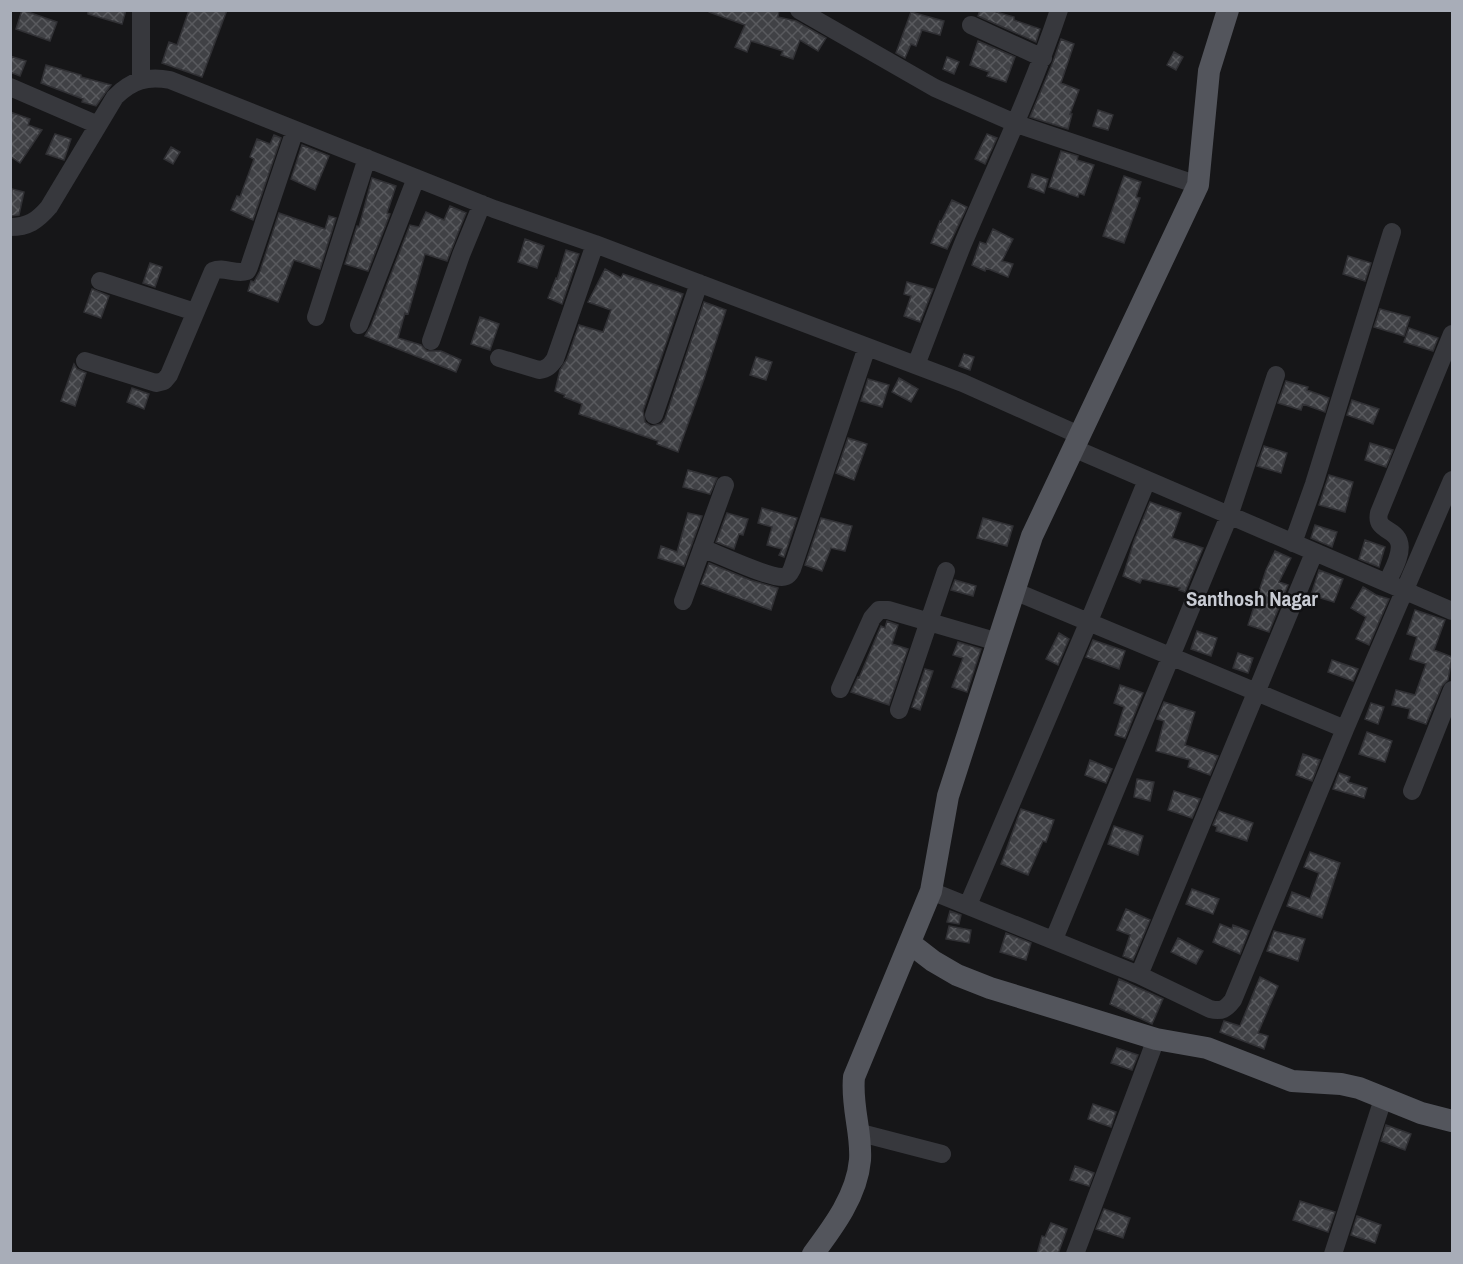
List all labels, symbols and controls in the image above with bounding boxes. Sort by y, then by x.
district label: Santhosh Nagar [1186,584,1318,613]

